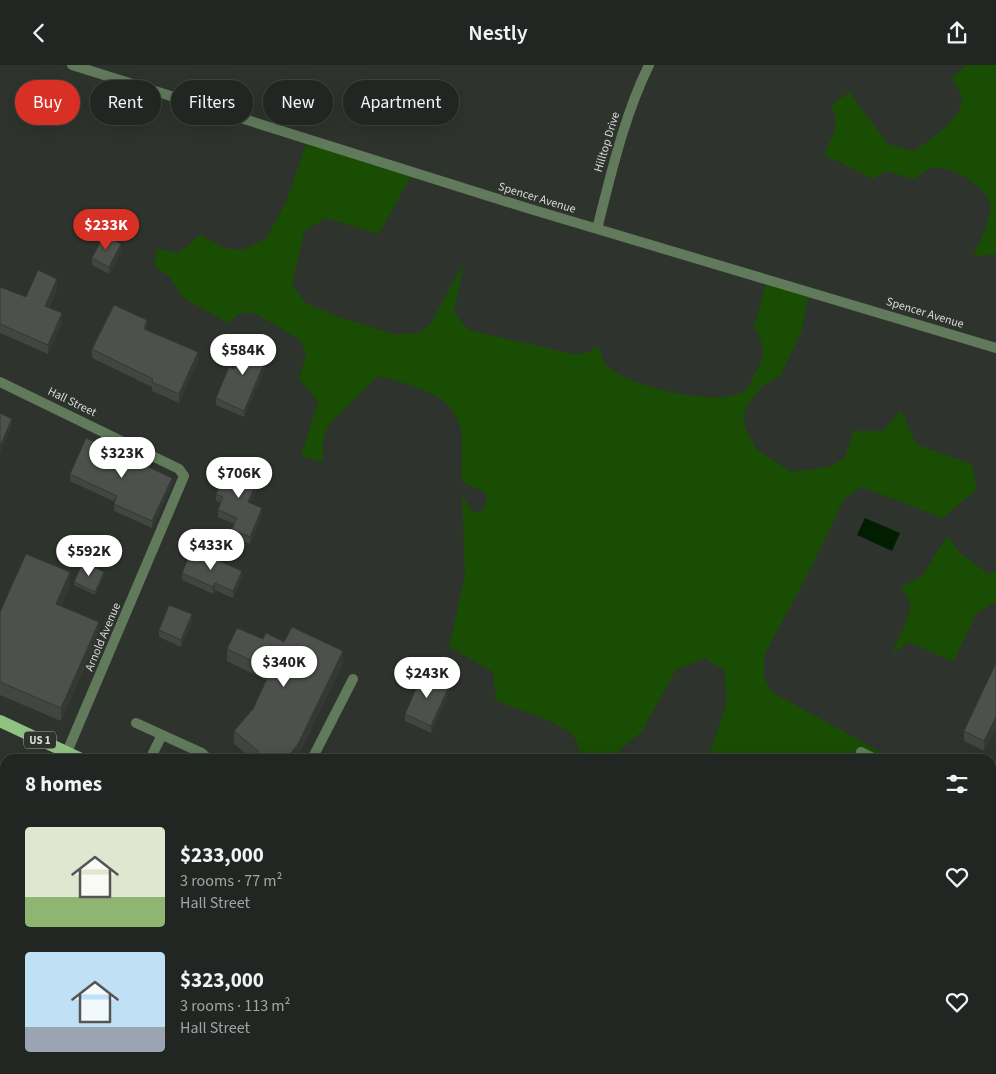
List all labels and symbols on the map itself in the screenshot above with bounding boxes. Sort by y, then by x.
street label: Hilltop Drive [590,110,624,174]
street label: Spencer Avenue [496,178,578,218]
pin: $233K [71,209,141,251]
street label: Spencer Avenue [884,293,966,333]
pin: $584K [208,333,278,376]
street label: Hall Street [45,383,99,421]
pin: $323K [87,437,157,479]
pin: $706K [204,457,274,499]
pin: $433K [176,529,246,571]
pin: $592K [54,535,124,577]
street label: Arnold Avenue [81,600,125,674]
pin: $340K [249,645,319,688]
pin: $243K [392,657,462,699]
road number: US 1 [24,731,56,749]

